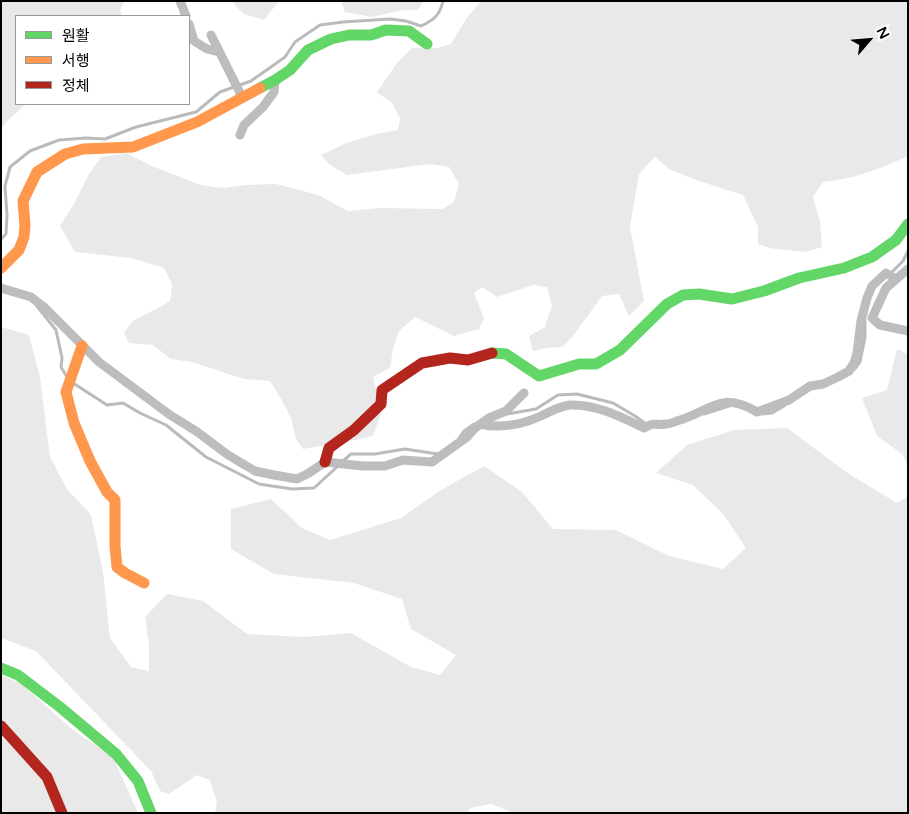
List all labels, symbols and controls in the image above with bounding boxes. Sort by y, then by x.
legend [15,15,190,105]
north arrow [844,15,894,65]
text: N [873,24,893,42]
text: 원활 [62,27,90,45]
text: 서행 [62,52,90,70]
text: 정체 [62,77,90,95]

